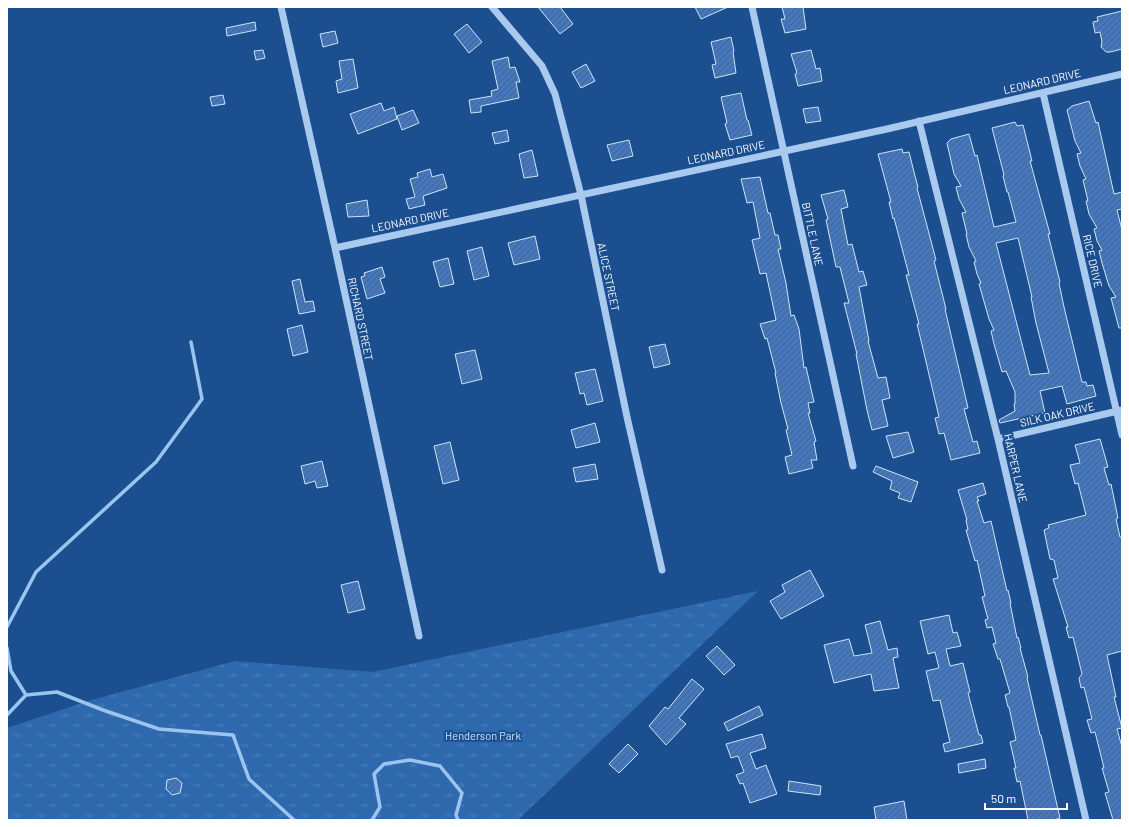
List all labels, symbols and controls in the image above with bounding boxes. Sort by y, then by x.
street label: LEONARD DRIVE [1002,66,1082,96]
street label: LEONARD DRIVE [686,137,766,167]
street label: BITTLE LANE [800,201,826,267]
street label: LEONARD DRIVE [370,205,450,235]
street label: RICE DRIVE [1081,233,1106,289]
street label: ALICE STREET [595,241,623,313]
street label: RICHARD STREET [346,276,376,362]
street label: SILK OAK DRIVE [1018,399,1096,429]
street label: HARPER LANE [1002,432,1030,504]
park label: Henderson Park [445,729,521,742]
scale bar [985,785,1067,811]
text: 50 m [991,791,1016,805]

